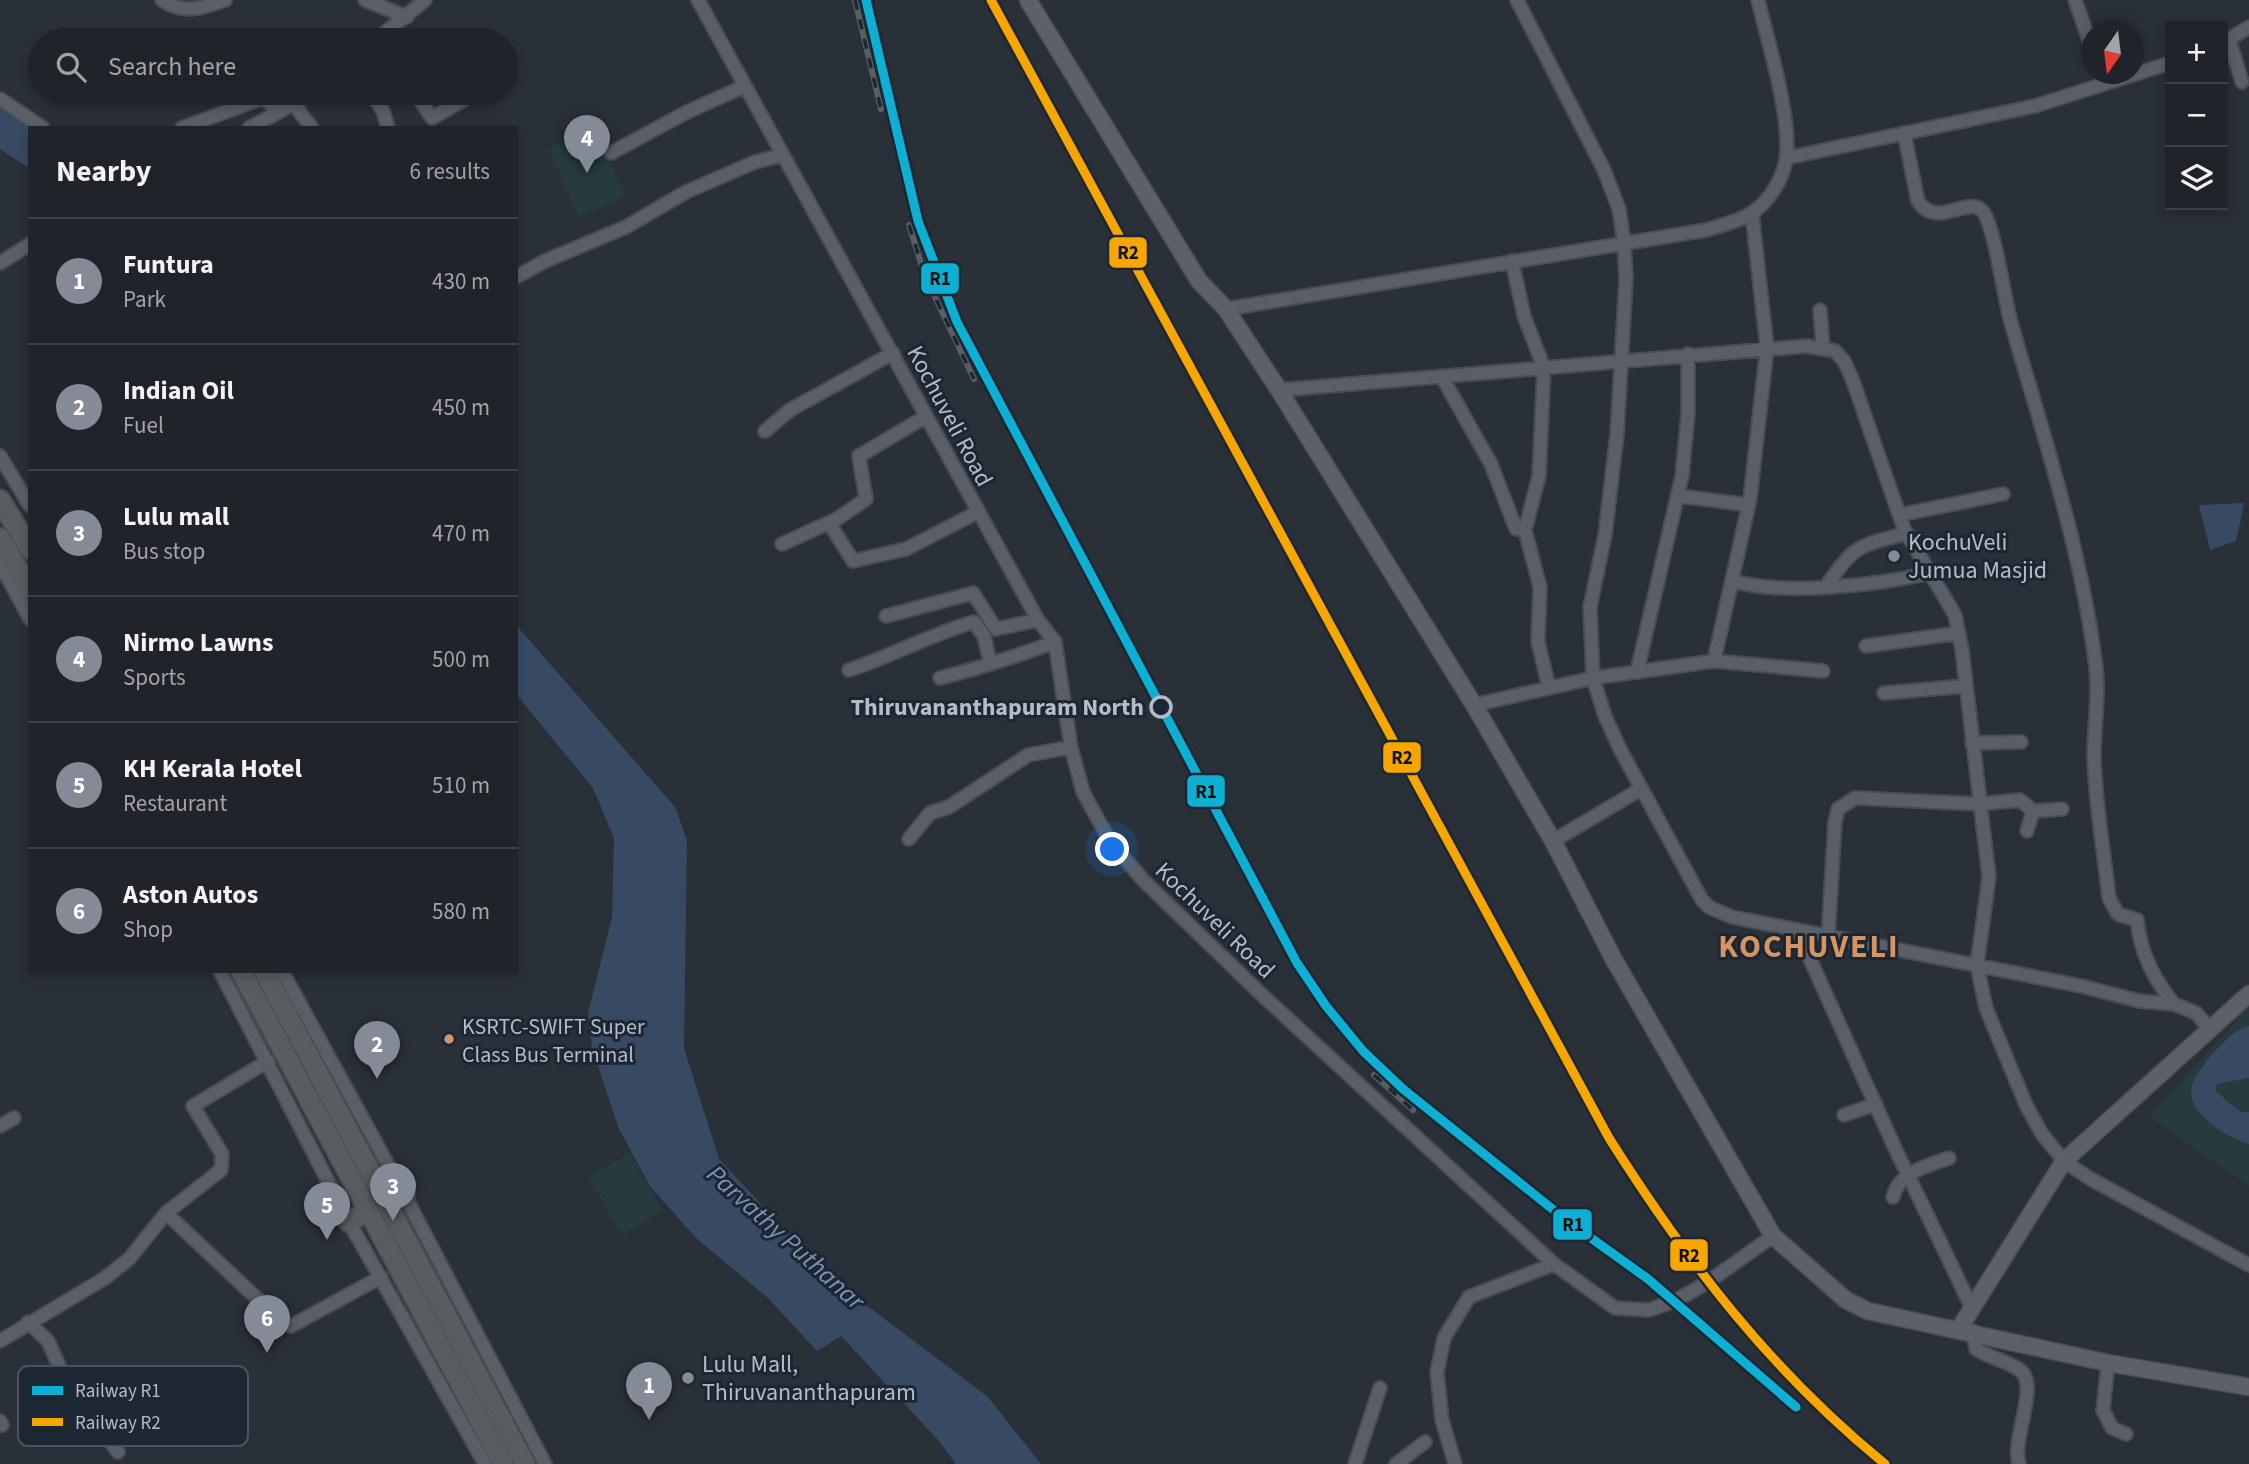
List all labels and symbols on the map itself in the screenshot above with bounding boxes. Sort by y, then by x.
north arrow [2081,21,2144,84]
pin: 4 [564,115,610,173]
line badge: R2 [1108,236,1148,269]
text: R2 [1117,240,1139,267]
line badge: R1 [920,262,960,295]
text: R1 [929,266,951,293]
street label: Kochuveli Road [898,340,1001,493]
place label: KochuVeli Jumua Masjid [1908,525,2047,588]
marker: KochuVeli Jumua Masjid [1886,548,1902,564]
place label: Thiruvananthapuram North [851,690,1144,725]
marker: Thiruvananthapuram North [1150,696,1172,718]
line badge: R2 [1382,741,1422,774]
text: R2 [1391,745,1413,772]
line badge: R1 [1186,774,1226,808]
text: R1 [1195,779,1217,806]
your location [1095,832,1129,866]
street label: Kochuveli Road [1147,854,1283,987]
district label: KOCHUVELI [1718,924,1900,970]
place label: KSRTC-SWIFT Super Class Bus Terminal [462,1011,645,1071]
pin: 2 [354,1021,400,1079]
marker: KSRTC-SWIFT Super Class Bus Terminal [442,1032,456,1046]
water label: Parvathy Puthanar [698,1156,874,1319]
pin: 3 [370,1163,416,1221]
pin: 5 [304,1182,350,1240]
line badge: R1 [1552,1208,1593,1241]
text: R1 [1562,1212,1584,1239]
line badge: R2 [1669,1238,1709,1272]
text: R2 [1678,1243,1700,1270]
pin: 6 [244,1295,290,1353]
place label: Lulu Mall, Thiruvananthapuram [702,1347,916,1410]
pin: 1 [626,1362,672,1420]
legend [18,1366,248,1446]
marker: Lulu Mall, Thiruvananthapuram [680,1370,696,1386]
text: Railway R1 [75,1378,161,1405]
text: Railway R2 [75,1410,161,1437]

